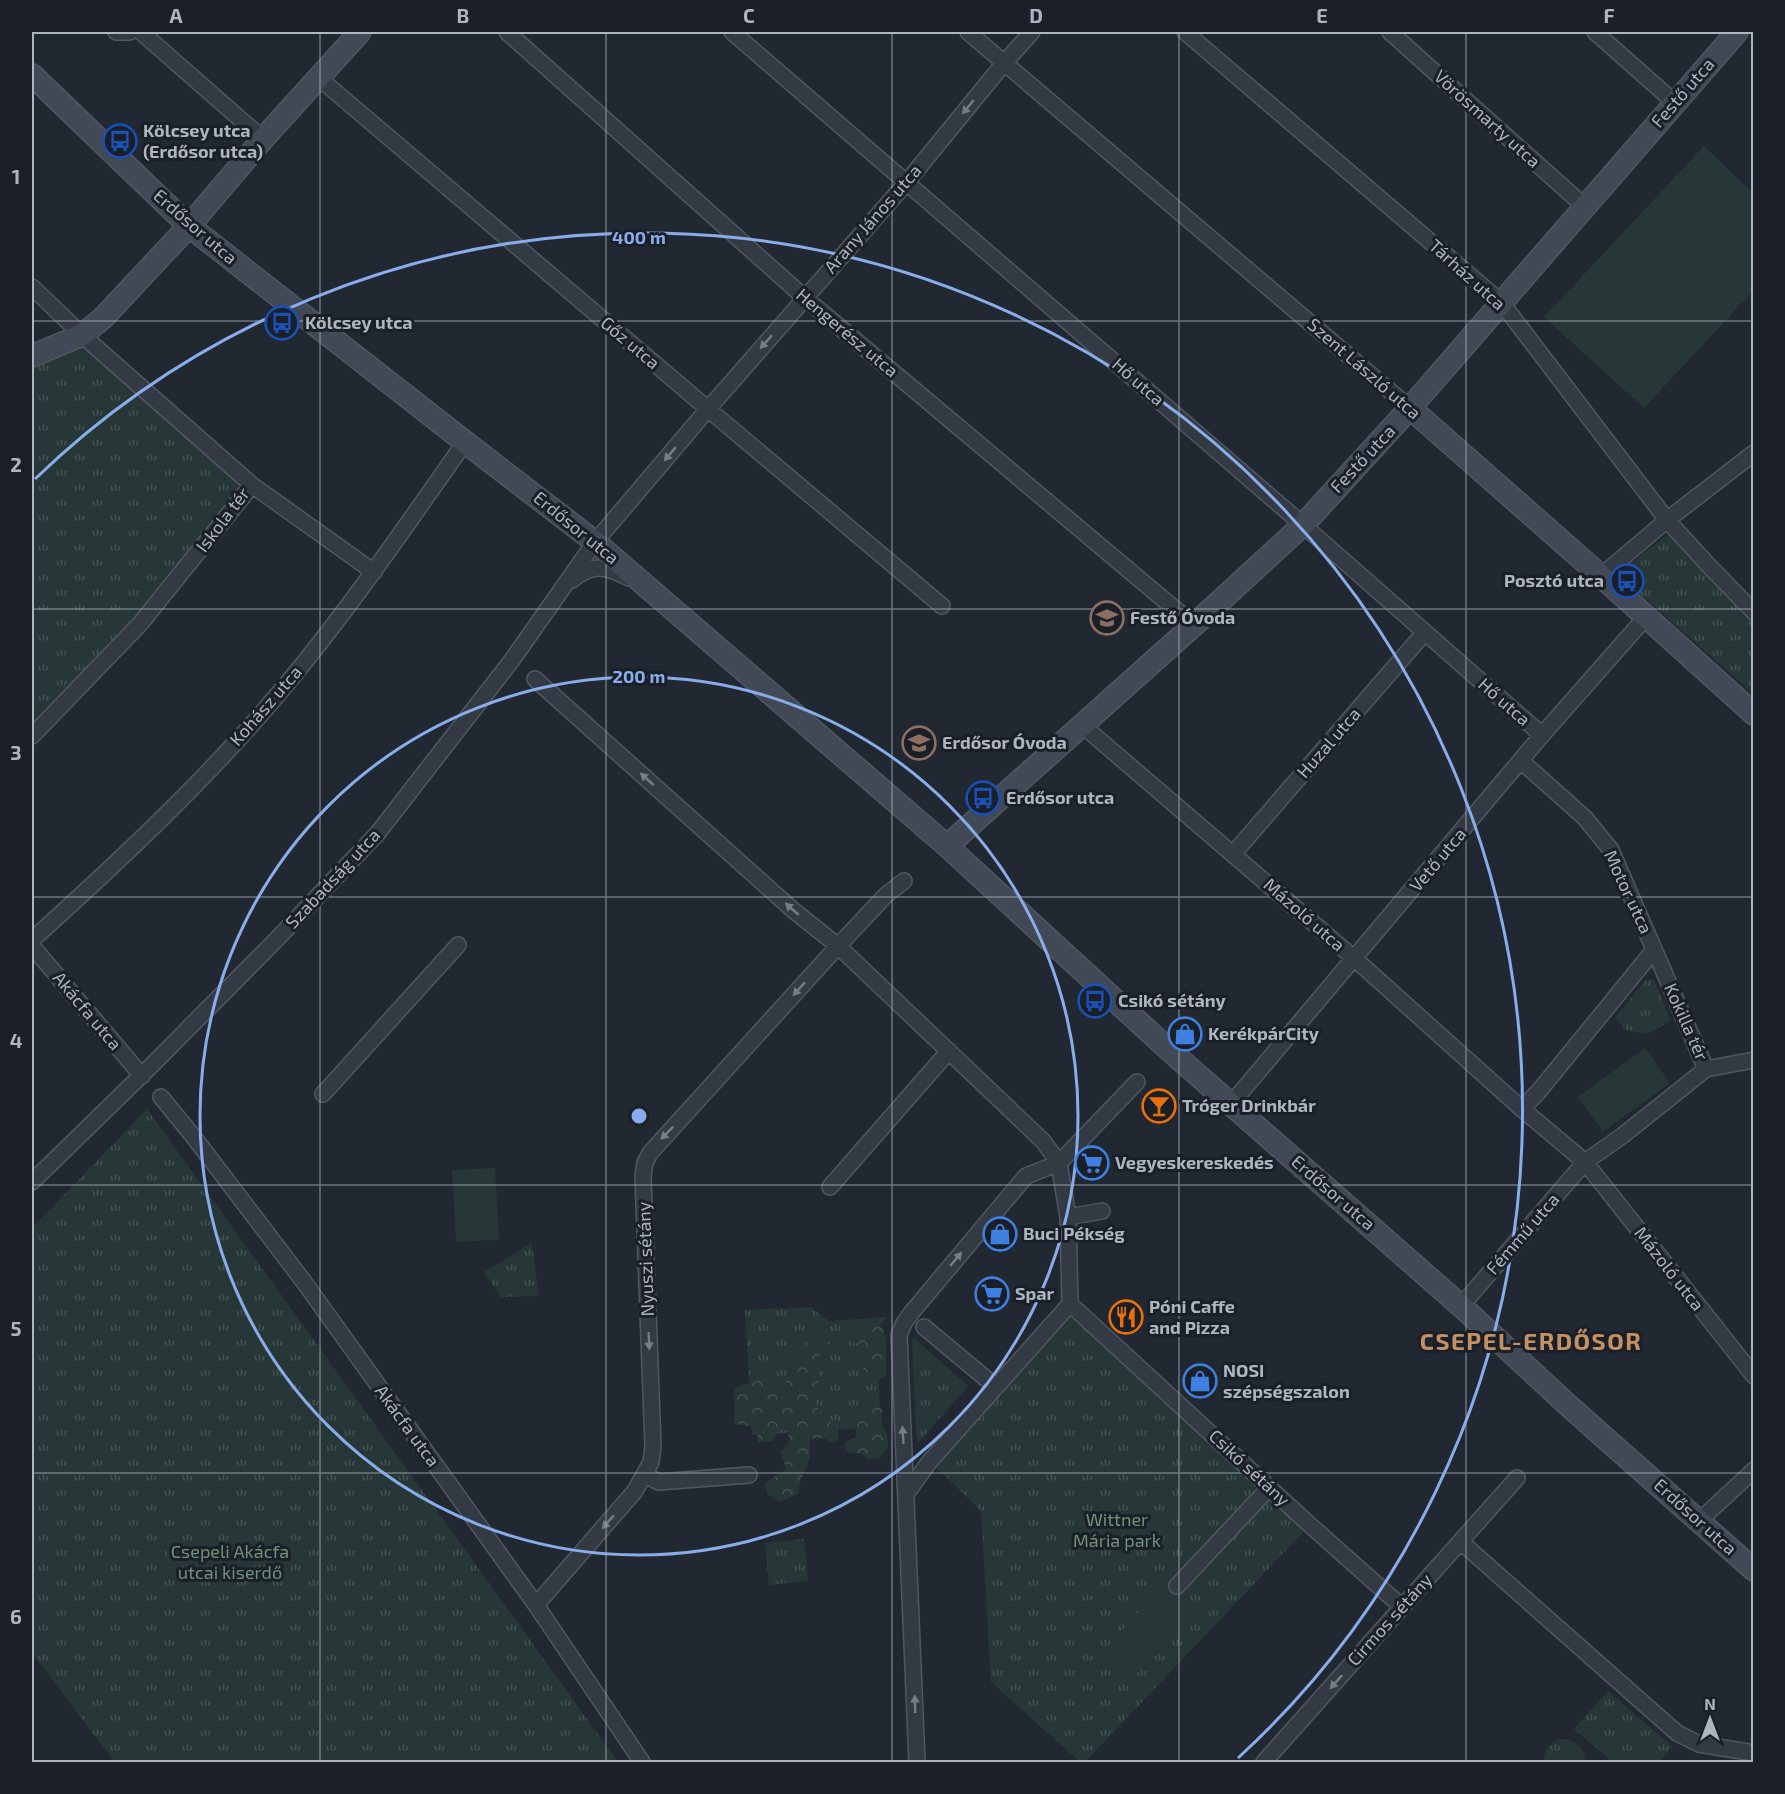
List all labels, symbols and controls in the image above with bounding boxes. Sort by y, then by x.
text: A [169,3,183,27]
text: B [457,3,469,27]
text: C [743,3,755,27]
text: D [1029,3,1043,27]
text: E [1316,3,1328,27]
text: F [1603,3,1615,27]
street label: Festő utca [1646,53,1718,132]
street label: Vörösmarty utca [1430,65,1545,172]
one-way arrow [961,99,974,115]
place label: Kölcsey utca (Erdősor utca) [143,119,263,162]
bus stop icon: Kölcsey utca (Erdősor utca) [102,123,138,159]
street label: Arany János utca [819,159,926,277]
text: 1 [12,164,20,188]
street label: Erdősor utca [149,184,242,269]
text: 400 m [612,226,666,248]
street label: Tárház utca [1425,234,1510,314]
street label: Hengerész utca [792,283,903,381]
bus stop icon: Kölcsey utca [264,305,300,341]
place label: Kölcsey utca [305,311,413,333]
street label: Gőz utca [597,311,665,373]
street label: Szent László utca [1303,313,1426,423]
one-way arrow [760,334,773,349]
street label: Hő utca [1108,353,1169,410]
street label: Festő utca [1325,420,1399,497]
one-way arrow [664,446,677,461]
text: 2 [10,452,22,476]
street label: Iskola tér [191,483,254,556]
street label: Erdősor utca [529,486,624,568]
bus stop icon: Posztó utca [1609,563,1645,599]
place label: Posztó utca [1504,569,1604,591]
school or university icon: Festő Óvoda [1089,600,1125,636]
place label: Festő Óvoda [1130,606,1235,628]
street label: Kohász utca [224,661,306,750]
text: 200 m [613,665,665,687]
street label: Hő utca [1474,673,1535,730]
street label: Huzal utca [1292,703,1365,782]
school or university icon: Erdősor Óvoda [901,725,937,761]
place label: Erdősor Óvoda [942,731,1067,753]
text: 3 [10,740,22,764]
one-way arrow [640,773,655,786]
bus stop icon: Erdősor utca [965,780,1001,816]
place label: Erdősor utca [1006,786,1114,808]
street label: Vető utca [1404,823,1470,896]
street label: Szabadság utca [280,824,384,933]
street label: Motor utca [1600,846,1658,937]
street label: Mázoló utca [1260,873,1350,955]
one-way arrow [784,902,800,915]
street label: Akácfa utca [49,967,127,1054]
street label: Kokilla tér [1660,980,1714,1064]
one-way arrow [792,982,806,997]
bus stop icon: Csikó sétány [1077,983,1113,1019]
place label: Csikó sétány [1118,989,1227,1011]
shop icon: KerékpárCity [1167,1016,1203,1052]
place label: KerékpárCity [1208,1022,1320,1044]
text: 4 [10,1028,23,1052]
bar icon: Tróger Drinkbár [1141,1088,1177,1124]
place label: Tróger Drinkbár [1182,1094,1316,1116]
centre of rings [629,1106,649,1126]
one-way arrow [660,1125,674,1139]
supermarket icon: Vegyeskereskedés [1074,1145,1110,1181]
street label: Erdősor utca [1287,1150,1380,1235]
place label: Vegyeskereskedés [1115,1151,1274,1173]
street label: Fémmű utca [1481,1188,1564,1279]
street label: Nyuszi sétány [632,1201,658,1317]
shop icon: Buci Pékség [982,1216,1018,1252]
place label: Buci Pékség [1023,1222,1125,1244]
street label: Mázoló utca [1630,1222,1709,1315]
one-way arrow [949,1251,962,1267]
supermarket icon: Spar [974,1276,1010,1312]
place label: Spar [1015,1282,1055,1304]
place label: Póni Caffe and Pizza [1149,1295,1235,1338]
restaurant icon: Póni Caffe and Pizza [1108,1299,1144,1335]
text: 5 [10,1316,22,1340]
district label: CSEPEL-ERDŐSOR [1420,1326,1642,1355]
one-way arrow [645,1332,654,1351]
place label: NOSI szépségszalon [1223,1359,1350,1402]
shop icon: NOSI szépségszalon [1182,1363,1218,1399]
street label: Akácfa utca [371,1380,445,1471]
street label: Csikó sétány [1205,1424,1295,1511]
one-way arrow [899,1426,908,1445]
street label: Erdősor utca [1650,1473,1742,1559]
park label: Wittner Mária park [1073,1508,1161,1551]
one-way arrow [602,1514,615,1529]
park label: Csepeli Akácfa utcai kiserdő [171,1540,289,1583]
street label: Cirmos sétány [1342,1568,1437,1670]
text: 6 [10,1604,22,1628]
one-way arrow [1330,1674,1343,1689]
north arrow [1680,1689,1740,1749]
text: N [1704,1694,1716,1713]
one-way arrow [910,1695,919,1714]

